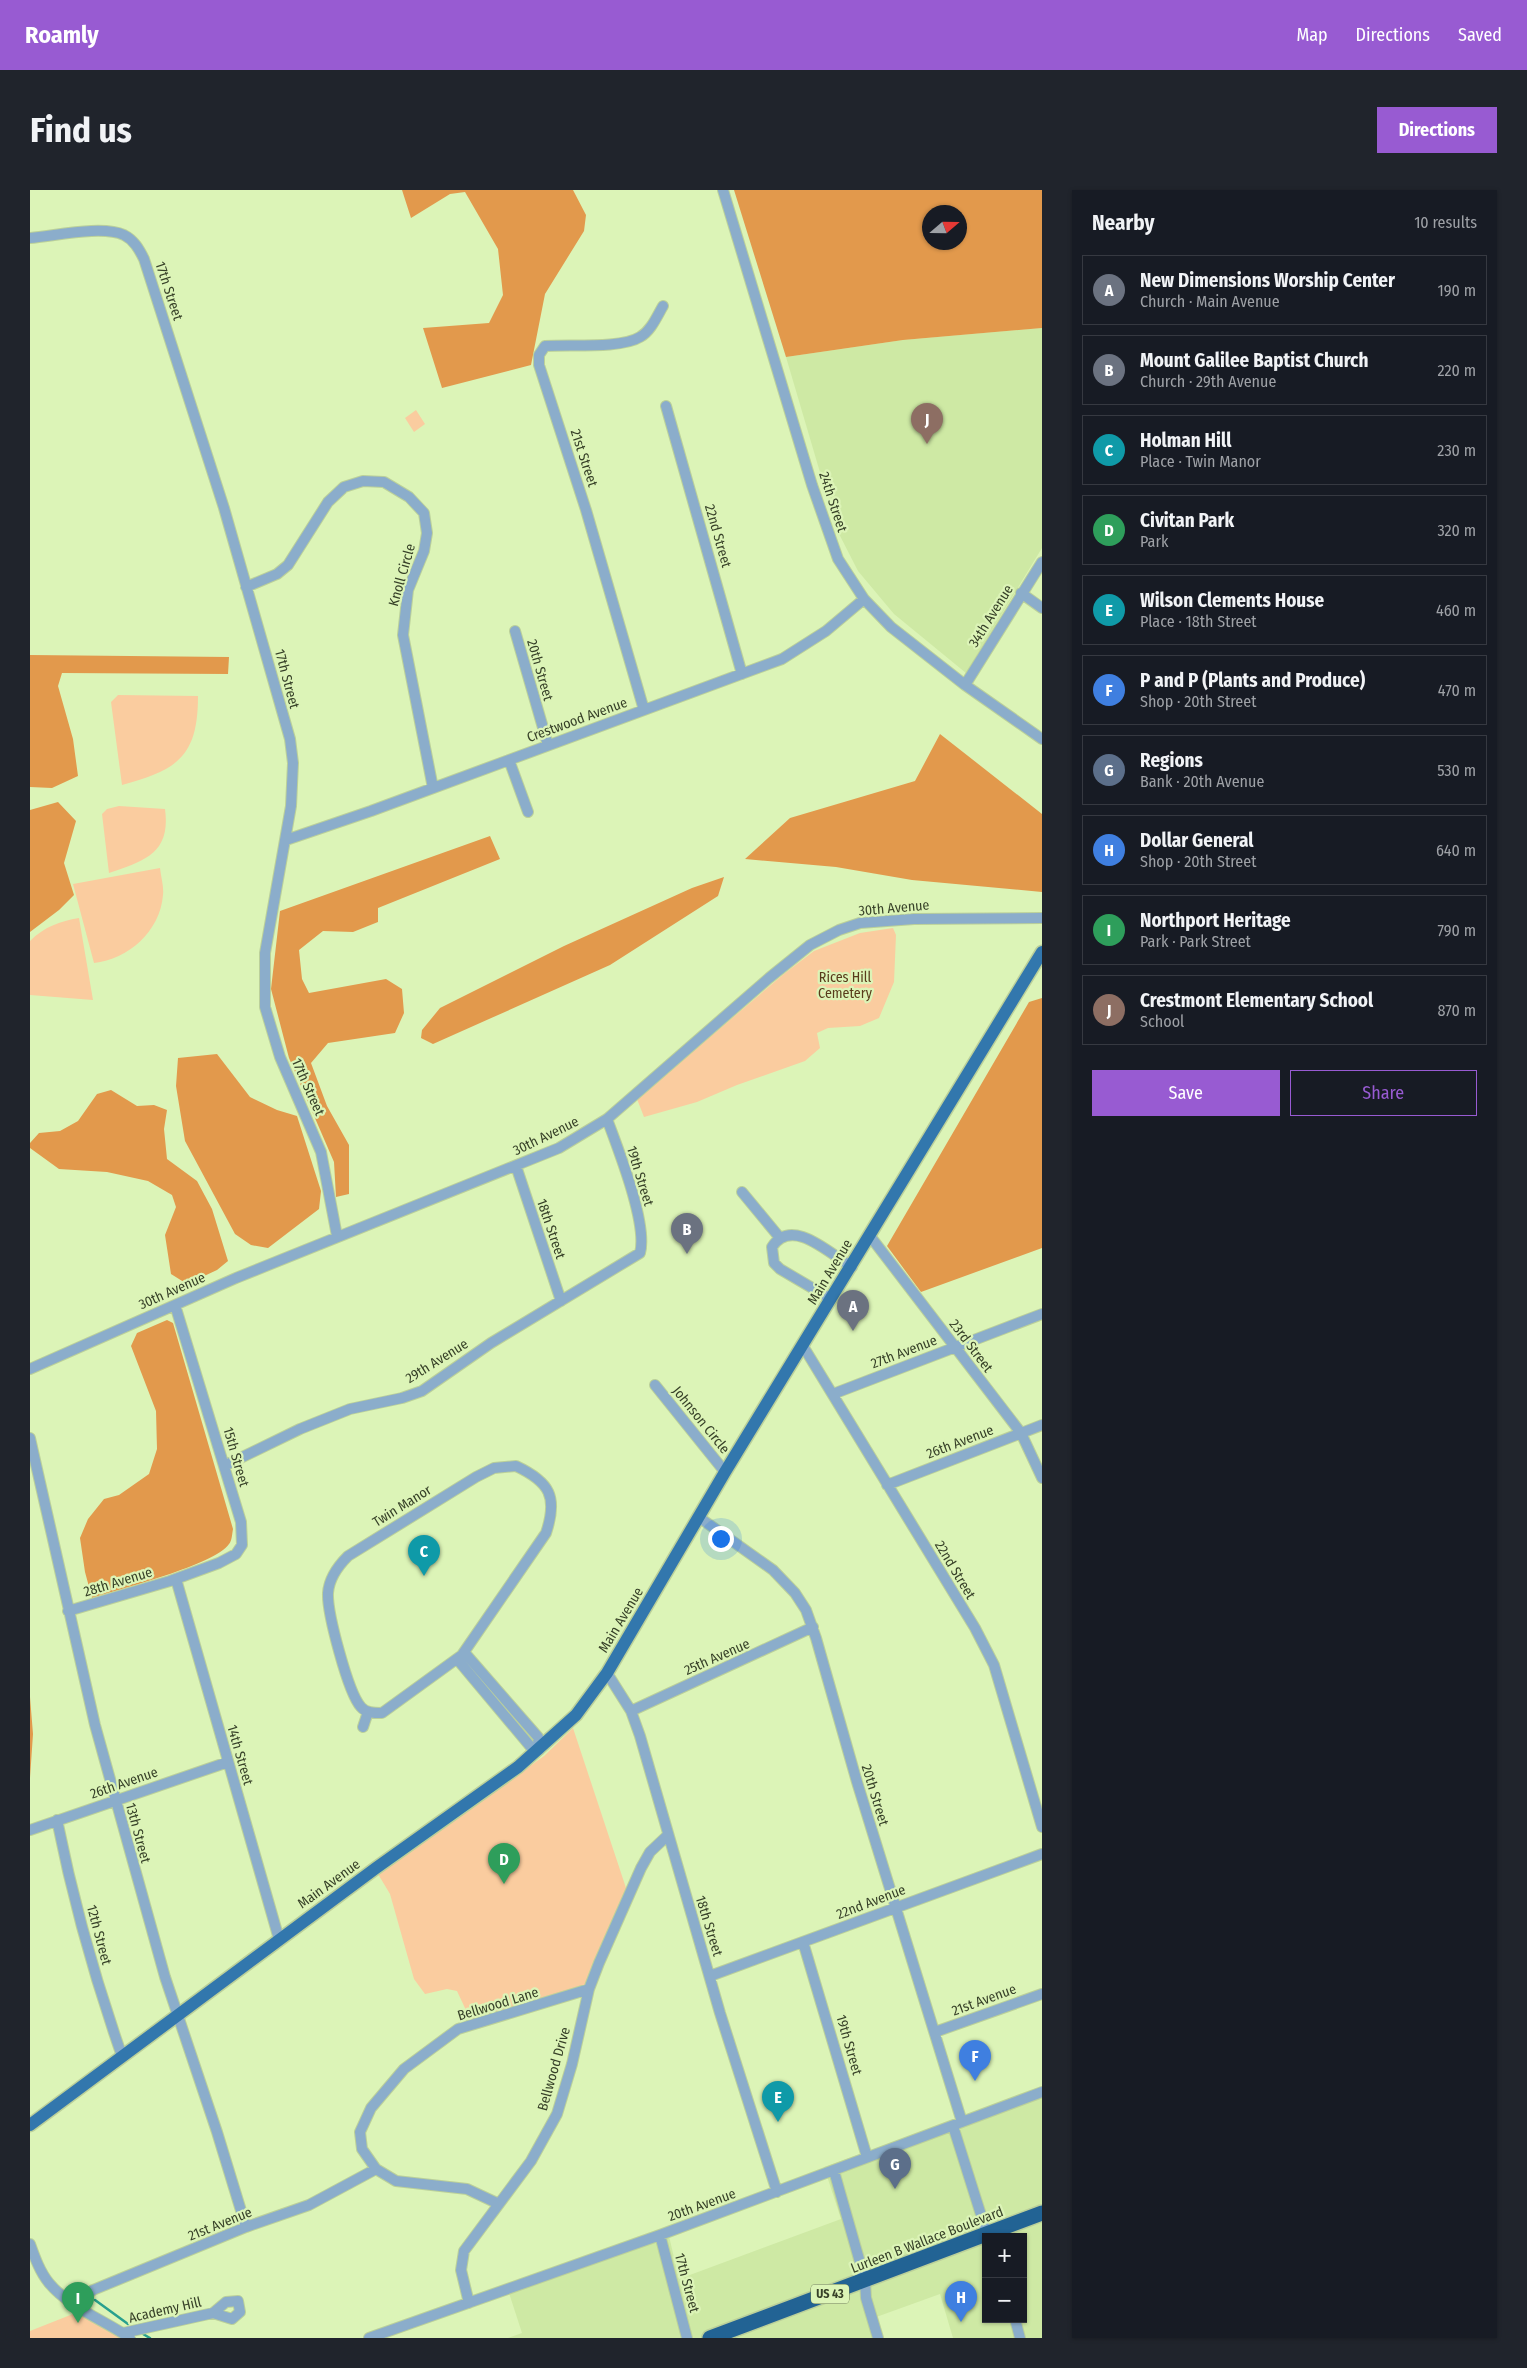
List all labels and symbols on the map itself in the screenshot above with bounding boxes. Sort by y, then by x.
north arrow [922,205,967,250]
street label: 17th Street [152,259,187,323]
pin: J [911,403,943,444]
street label: 21st Street [567,427,601,489]
street label: 24th Street [815,470,851,535]
street label: 22nd Street [701,502,735,570]
street label: Knoll Circle [385,542,419,608]
street label: 34th Avenue [965,582,1017,650]
street label: 20th Street [523,637,557,703]
street label: 17th Street [271,647,303,711]
street label: Crestwood Avenue [524,694,630,746]
street label: 30th Avenue [858,896,930,920]
park label: Rices Hill Cemetery [818,969,873,1002]
street label: 17th Street [288,1056,328,1119]
street label: 30th Avenue [510,1113,582,1159]
street label: 19th Street [623,1144,657,1209]
street label: 18th Street [533,1197,569,1262]
pin: B [671,1213,703,1254]
street label: Main Avenue [804,1236,856,1308]
street label: 30th Avenue [136,1269,208,1313]
pin: A [837,1290,869,1331]
street label: 23rd Street [945,1316,997,1376]
street label: 27th Avenue [869,1332,939,1372]
street label: 29th Avenue [403,1335,471,1387]
street label: Johnson Circle [669,1383,733,1457]
street label: 26th Avenue [924,1421,996,1463]
street label: 15th Street [219,1425,253,1489]
street label: Twin Manor [370,1481,435,1531]
your location [708,1526,734,1552]
pin: C [408,1535,440,1576]
street label: 22nd Street [931,1538,979,1603]
street label: 28th Avenue [82,1564,154,1600]
street label: Main Avenue [595,1584,647,1656]
street label: 25th Avenue [682,1635,752,1679]
street label: 14th Street [223,1723,257,1787]
street label: 20th Street [858,1762,892,1828]
street label: 26th Avenue [88,1763,160,1803]
street label: 13th Street [122,1801,154,1865]
pin: D [488,1843,520,1884]
street label: Main Avenue [294,1856,364,1912]
street label: 22nd Avenue [834,1881,908,1923]
street label: 18th Street [692,1894,726,1959]
street label: 12th Street [83,1903,115,1967]
street label: 21st Avenue [949,1980,1019,2019]
street label: Bellwood Lane [455,1984,541,2024]
street label: 19th Street [832,2013,866,2078]
street label: Bellwood Drive [534,2025,574,2113]
pin: F [959,2040,991,2081]
pin: E [762,2081,794,2122]
pin: G [879,2148,911,2189]
street label: 20th Avenue [666,2185,738,2225]
street label: 21st Avenue [186,2203,254,2244]
street label: Lurleen B Wallace Boulevard [848,2203,1006,2277]
street label: 17th Street [671,2251,703,2315]
pin: H [945,2281,977,2322]
pin: I [62,2282,94,2323]
road number: US 43 [811,2284,849,2304]
street label: Academy Hill [127,2293,203,2327]

